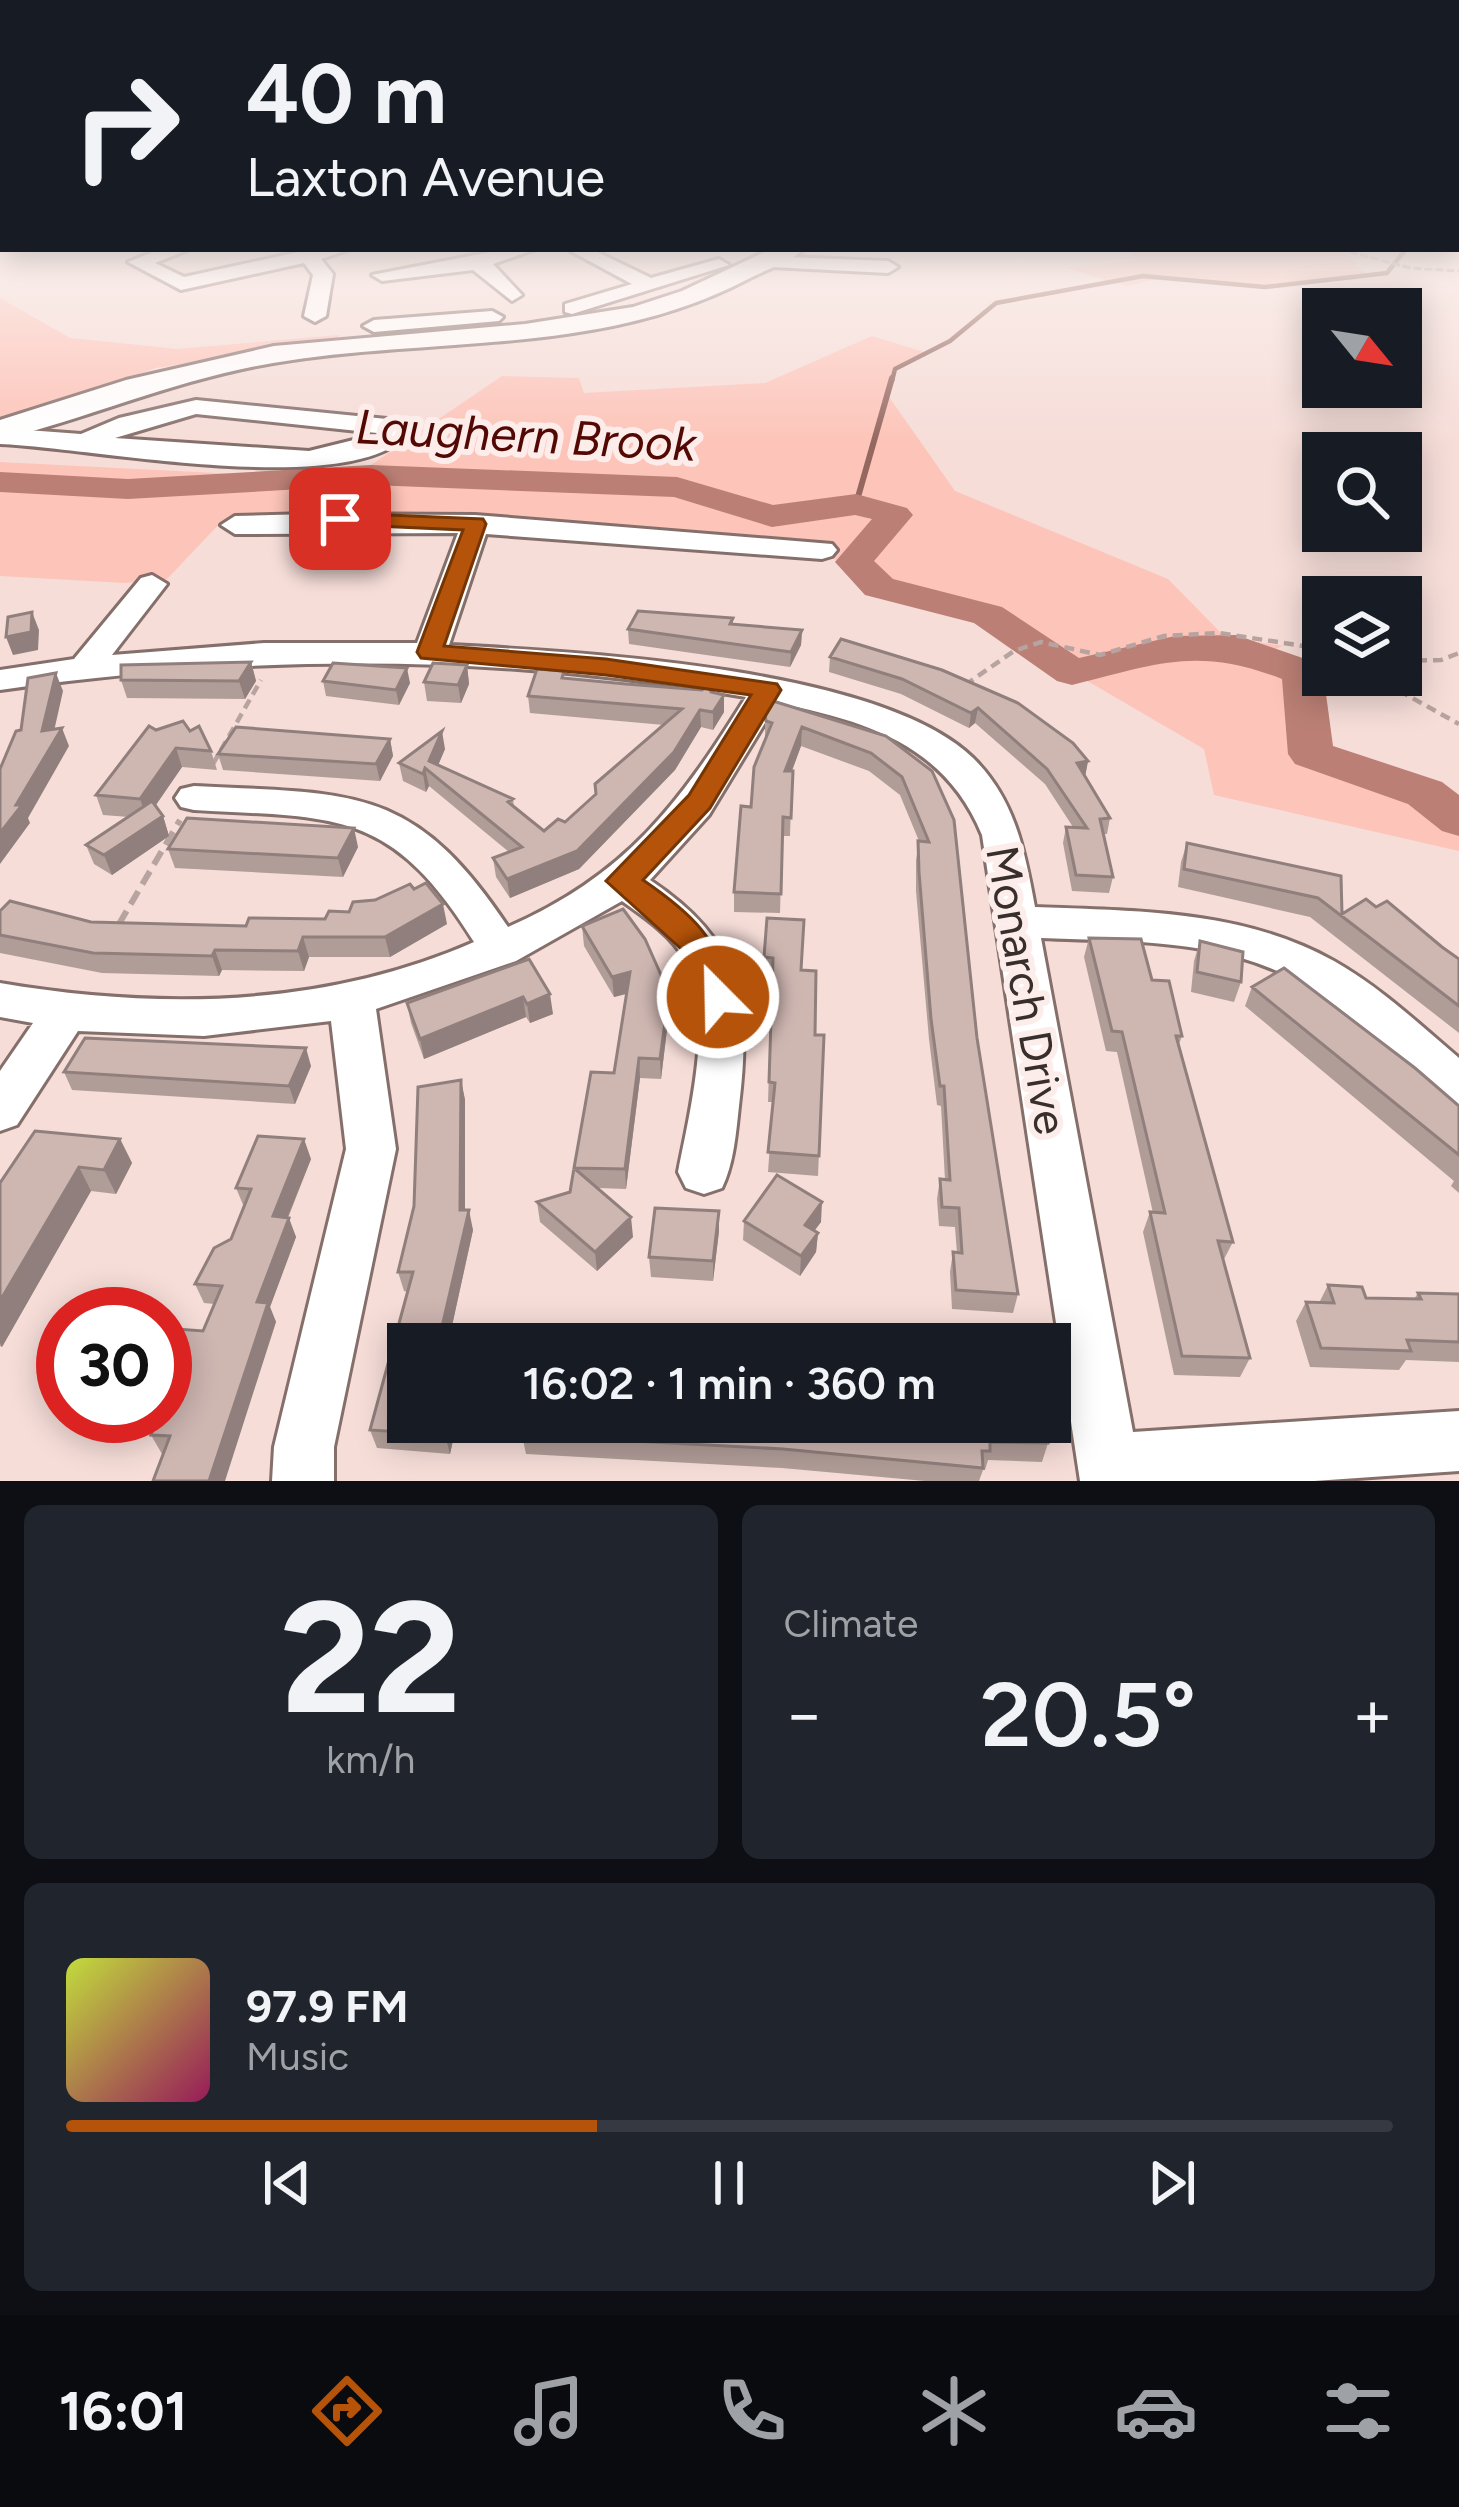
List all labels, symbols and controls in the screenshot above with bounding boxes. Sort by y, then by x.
text: 40 m [246,43,447,144]
icon: right [48,48,204,204]
text: Laxton Avenue [246,145,605,210]
north arrow [1302,288,1422,408]
map controls [1302,288,1422,696]
water label: Laughern Brook [354,397,699,473]
button: search [1302,432,1422,552]
pin [289,468,391,570]
icon: arrive [307,486,373,552]
button: layers [1302,576,1422,696]
street label: Monarch Drive [975,841,1079,1139]
position arrow [655,934,781,1060]
speed limit sign: 30 [36,1287,192,1443]
text: 16:02 · 1 min · 360 m [522,1356,936,1410]
text: 22 [280,1564,461,1751]
text: Climate [784,1600,918,1647]
text: 20.5° [980,1660,1196,1769]
text: − [784,1674,825,1754]
text: + [1352,1674,1393,1754]
text: km/h [326,1736,415,1783]
text: 97.9 FM [246,1979,409,2033]
text: Music [246,2033,349,2080]
icon: previous [254,2150,320,2216]
icon: pause [696,2150,762,2216]
icon: next [1139,2150,1205,2216]
icon: directions [305,2369,389,2453]
icon: music [507,2369,591,2453]
icon: phone [710,2369,794,2453]
icon: climate [912,2369,996,2453]
icon: car [1114,2369,1198,2453]
icon: filters [1316,2369,1400,2453]
text: 16:01 [59,2379,187,2444]

